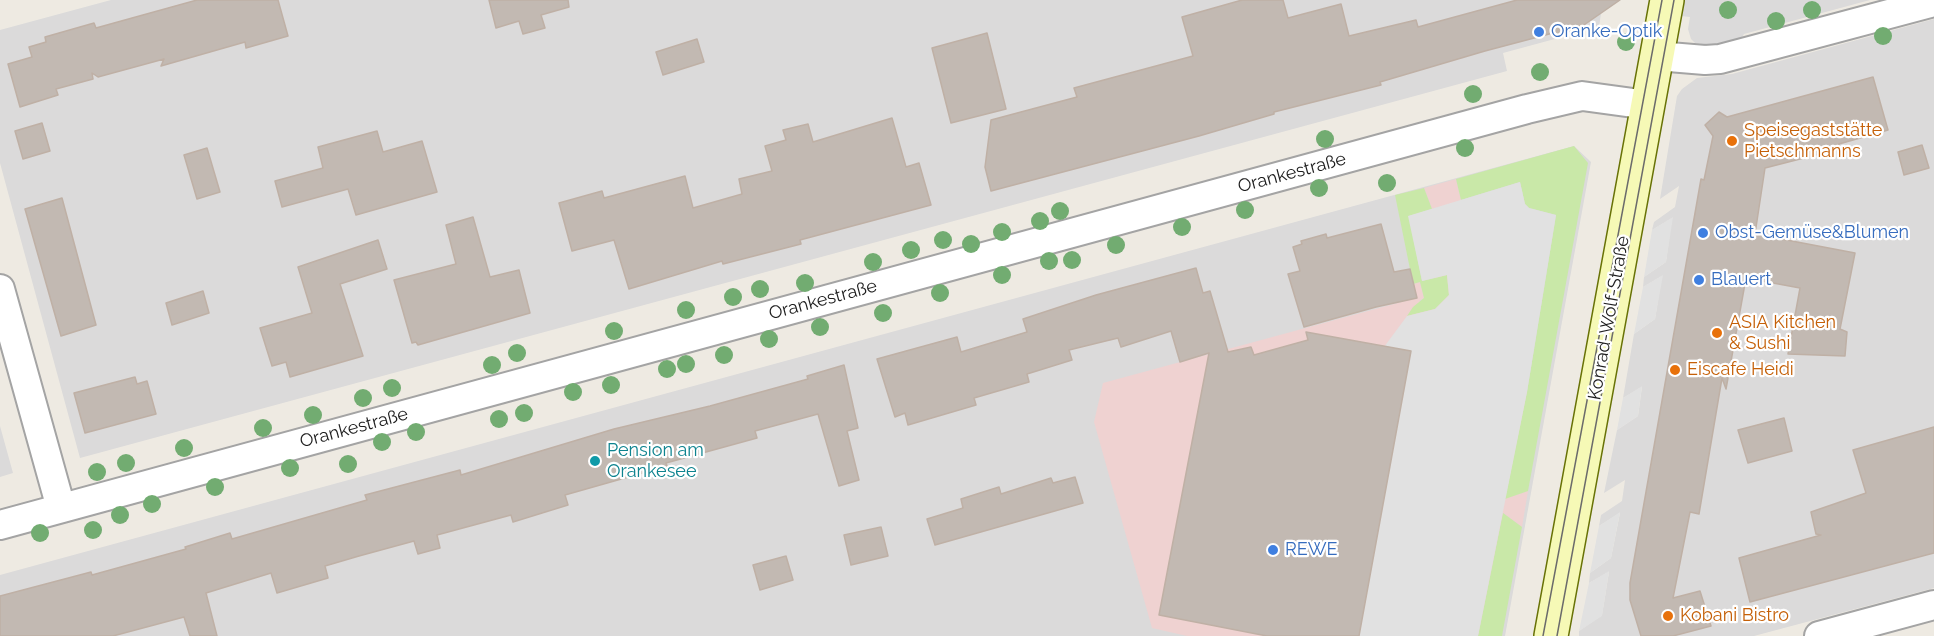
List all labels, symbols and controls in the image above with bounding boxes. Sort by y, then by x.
place label: Oranke-Optik [1551,21,1662,43]
marker: Oranke-Optik [1532,25,1546,39]
place label: Speisegaststätte Pietschmanns [1744,120,1882,162]
marker: Speisegaststätte Pietschmanns [1725,134,1739,148]
street label: Orankestraße [1236,148,1348,198]
place label: Obst-Gemüse&Blumen [1715,222,1909,244]
marker: Obst-Gemüse&Blumen [1696,226,1710,240]
street label: Konrad-Wolf-Straße [1584,234,1634,402]
place label: Blauert [1711,269,1771,291]
marker: Blauert [1692,273,1706,287]
street label: Orankestraße [767,275,879,325]
place label: ASIA Kitchen & Sushi [1729,312,1836,354]
marker: ASIA Kitchen & Sushi [1710,326,1724,340]
place label: Eiscafe Heidi [1687,359,1794,381]
marker: Eiscafe Heidi [1668,363,1682,377]
street label: Orankestraße [298,403,410,453]
place label: Pension am Orankesee [607,440,704,482]
marker: Pension am Orankesee [588,454,602,468]
place label: REWE [1285,539,1338,561]
marker: REWE [1266,543,1280,557]
place label: Kobani Bistro [1680,605,1789,627]
marker: Kobani Bistro [1661,609,1675,623]

